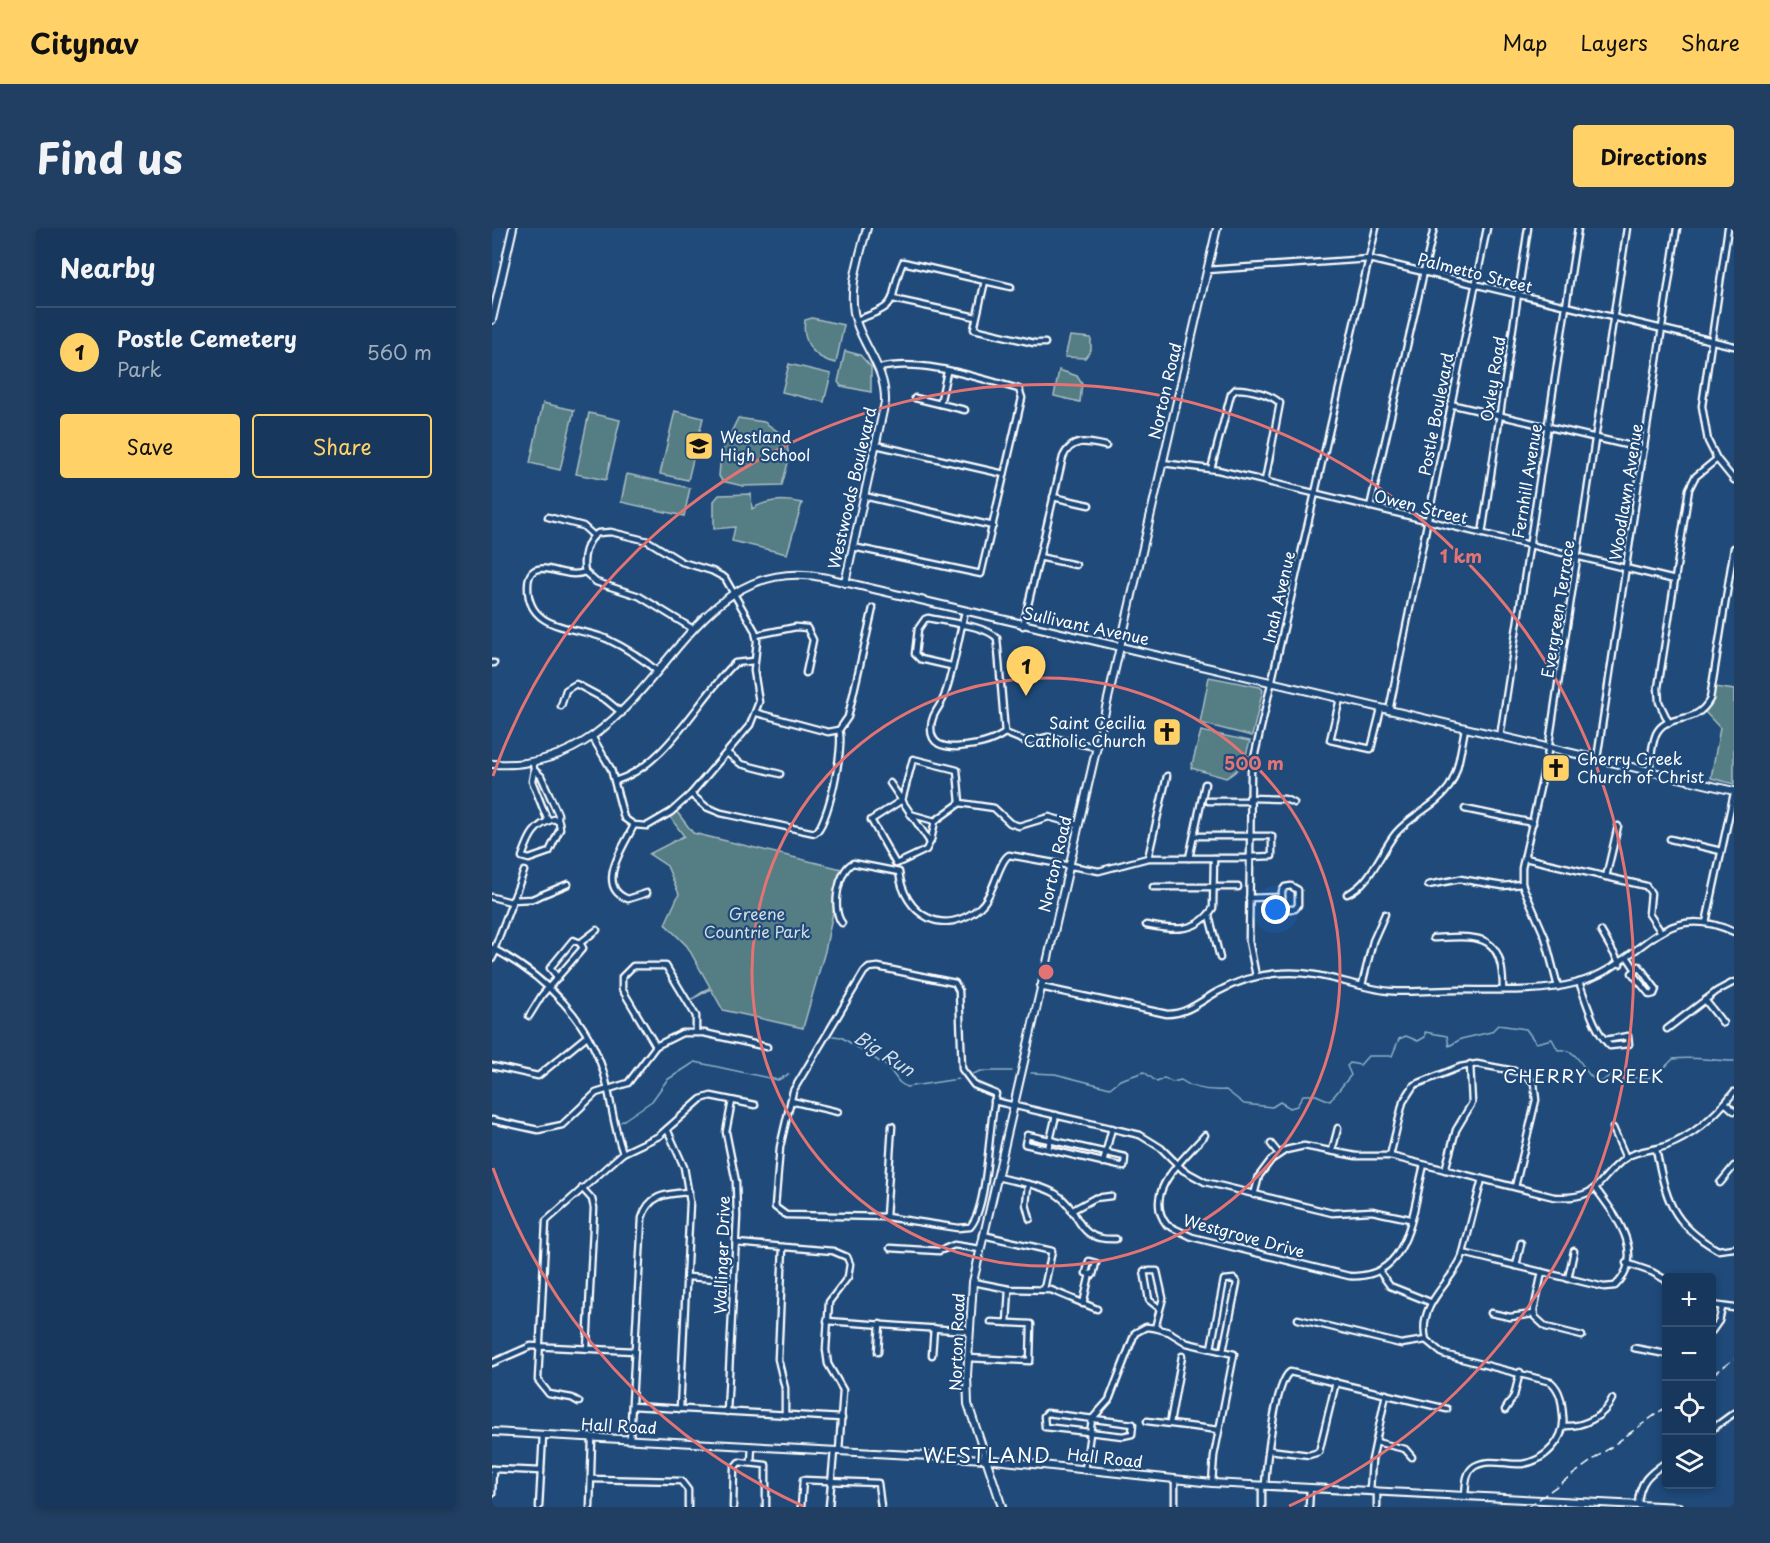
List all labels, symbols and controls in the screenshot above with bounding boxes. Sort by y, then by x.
text: Citynav [30,21,139,64]
text: Map [1503,26,1547,58]
text: Layers [1580,26,1648,58]
text: Share [1681,26,1740,58]
text: Find us [36,125,183,188]
button: Directions [1573,125,1734,187]
street label: Palmetto Street [1415,246,1535,298]
text: Nearby [60,248,155,287]
text: Postle Cemetery [117,321,297,354]
street label: Oxley Road [1473,334,1511,423]
text: 1 [75,337,84,367]
text: 560 m [367,337,432,367]
street label: Norton Road [1141,340,1187,441]
street label: Postle Boulevard [1411,350,1459,477]
text: Park [117,354,162,384]
street label: Westwoods Boulevard [821,404,881,571]
button: Save [60,414,240,478]
button: Share [252,414,432,478]
street label: Fernhill Avenue [1505,421,1547,540]
street label: Woodlawn Avenue [1602,421,1648,562]
place label: Westland High School [720,424,810,466]
school or university icon: Westland High School [683,430,715,462]
street label: Owen Street [1372,483,1471,529]
street label: Evergreen Terrace [1534,538,1580,679]
text: 1 km [1440,542,1482,569]
street label: Inah Avenue [1256,548,1300,645]
street label: Sullivant Avenue [1021,600,1152,650]
pin: 1 [1006,646,1046,696]
place label: Saint Cecilia Catholic Church [1024,710,1146,752]
church icon: Saint Cecilia Catholic Church [1151,716,1183,748]
place label: Cherry Creek Church of Christ [1577,746,1704,788]
text: 500 m [1224,749,1284,776]
church icon: Cherry Creek Church of Christ [1540,752,1572,784]
street label: Norton Road [1031,813,1077,914]
your location [1261,895,1290,924]
park label: Greene Countrie Park [704,901,810,943]
centre of rings [1036,962,1056,982]
water label: Big Run [849,1023,921,1083]
district label: CHERRY CREEK [1503,1062,1665,1089]
street label: Wallinger Drive [707,1195,735,1315]
street label: Westgrove Drive [1181,1207,1308,1263]
map controls [1662,1273,1716,1489]
button: + [1662,1273,1716,1327]
street label: Norton Road [942,1292,970,1392]
button: − [1662,1327,1716,1381]
button: locate [1662,1381,1716,1435]
street label: Hall Road [581,1411,658,1439]
button: layers [1662,1435,1716,1489]
district label: WESTLAND [923,1440,1051,1470]
street label: Hall Road [1066,1441,1144,1473]

